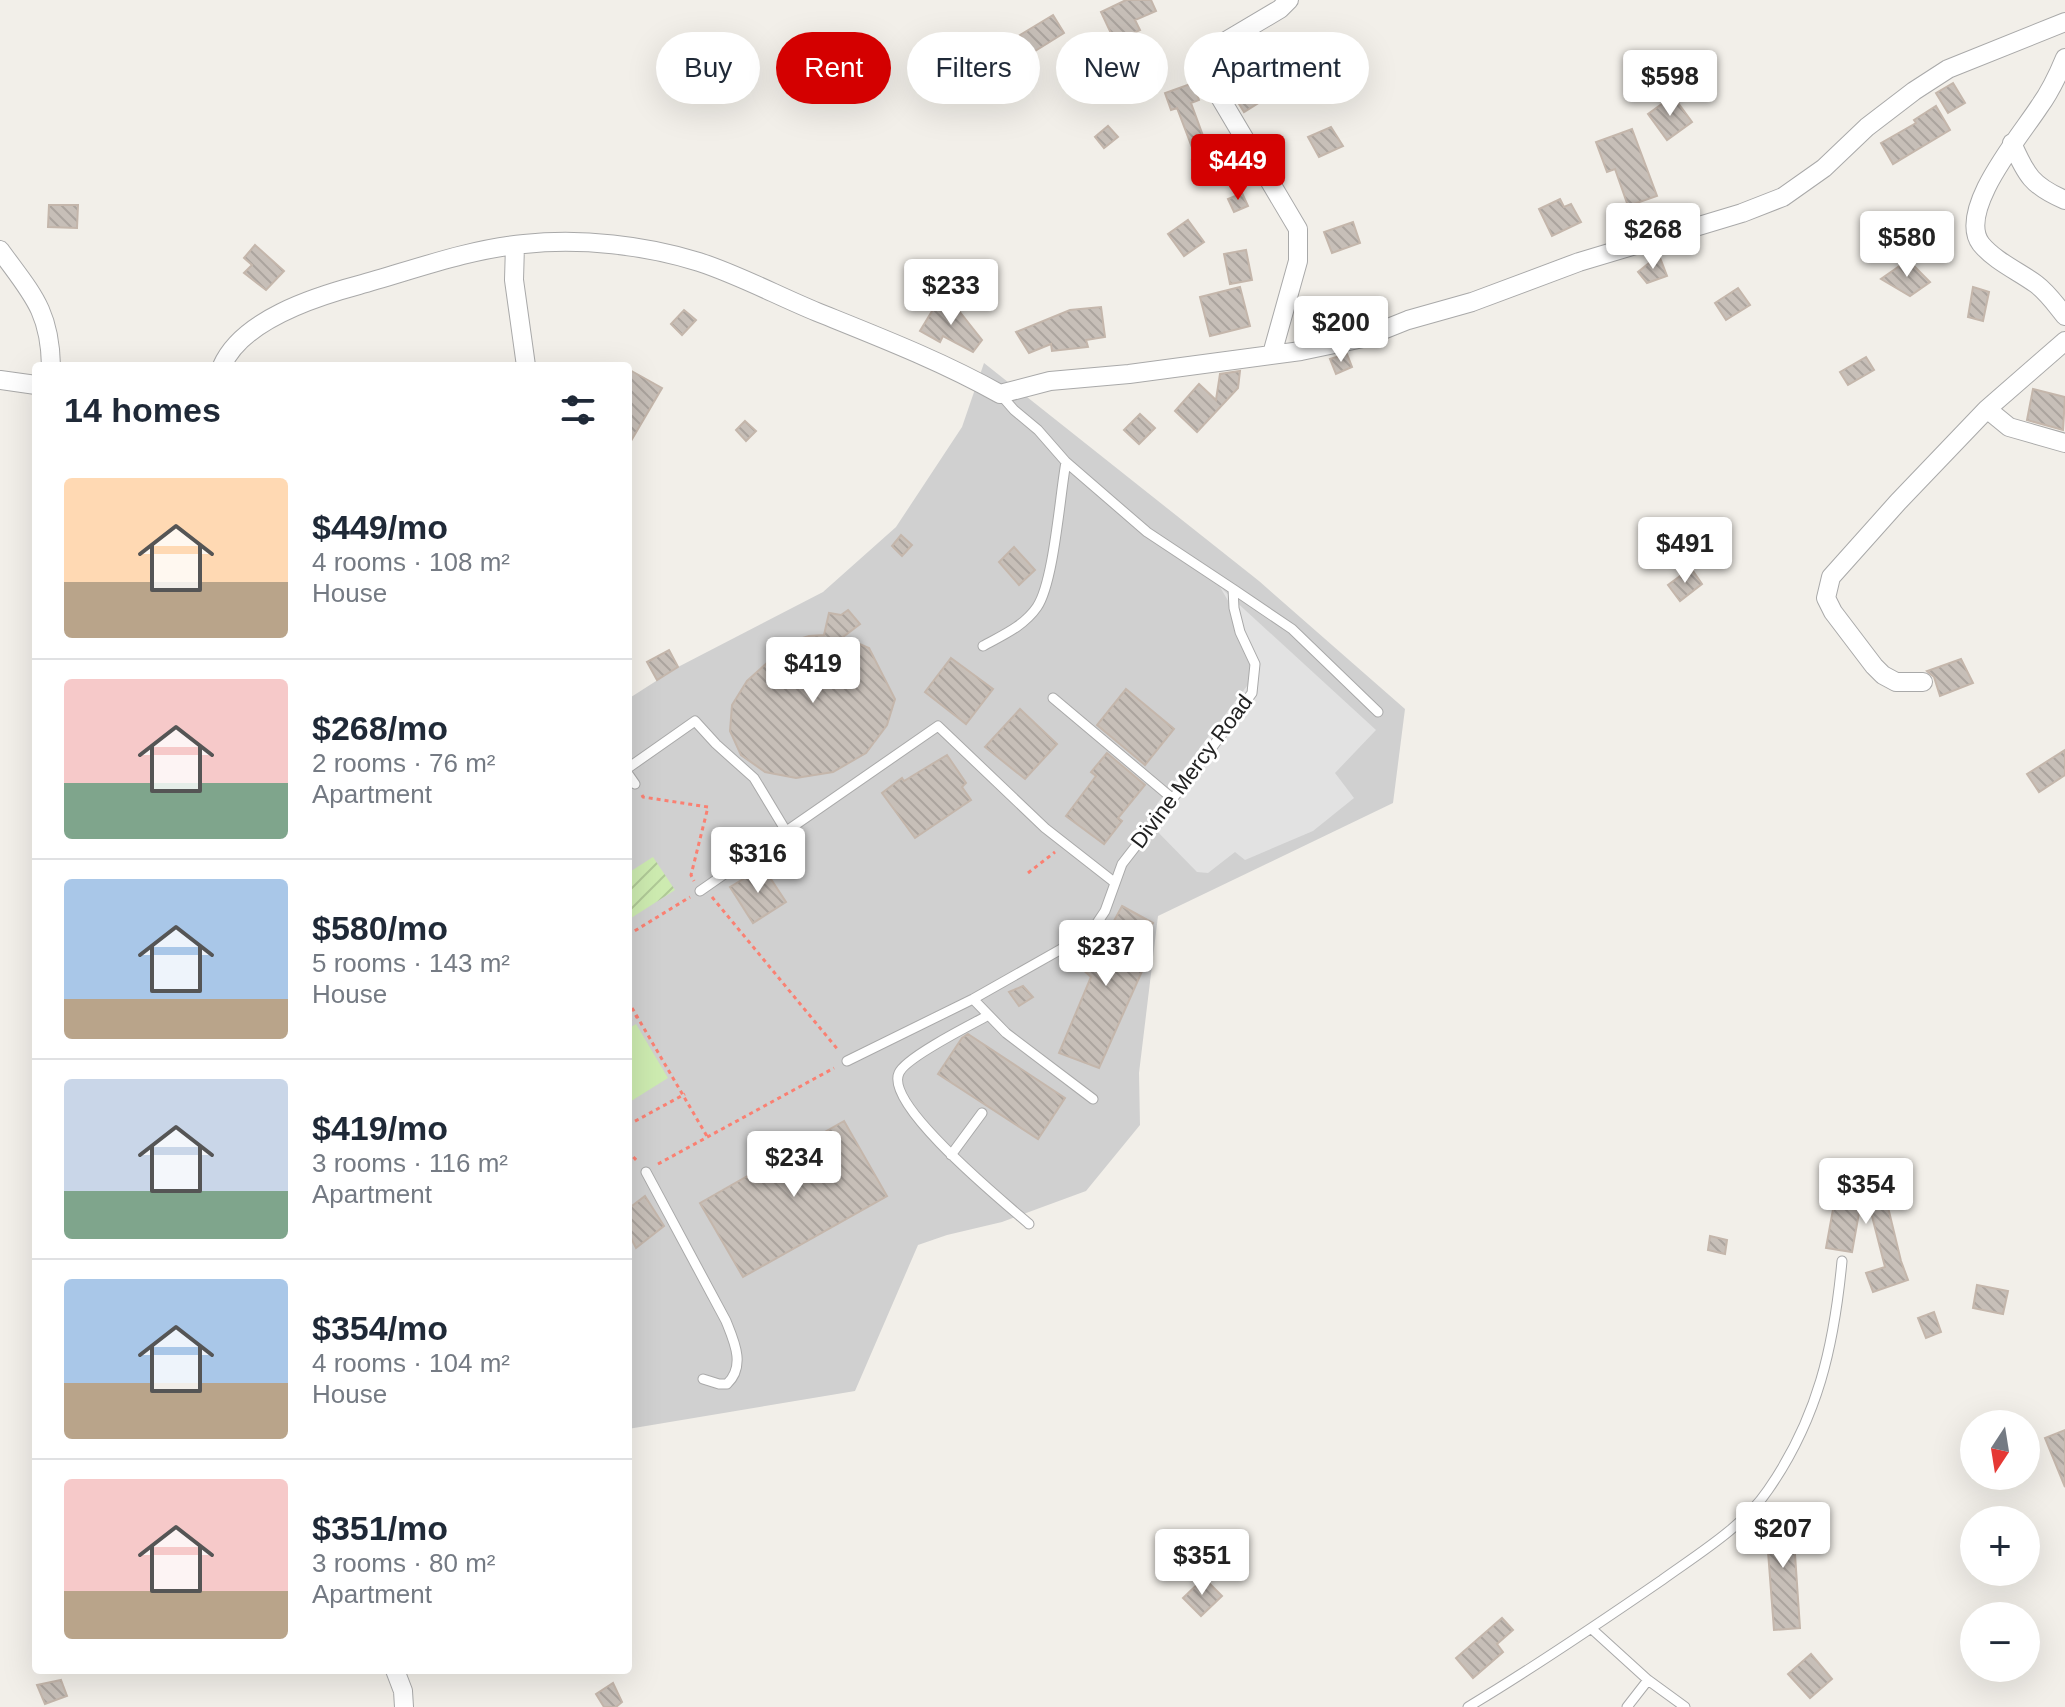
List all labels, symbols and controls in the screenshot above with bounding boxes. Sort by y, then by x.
chip: Buy [656,32,760,104]
chip: Rent [776,32,891,104]
chip: Filters [907,32,1040,104]
chip: New [1056,32,1168,104]
chip: Apartment [1184,32,1369,104]
pin: $598 [1623,50,1717,118]
text: $598 [1641,61,1699,91]
pin: $449 [1191,134,1285,202]
text: $449 [1209,145,1267,175]
pin: $268 [1606,203,1700,271]
pin: $580 [1860,211,1954,279]
text: $268 [1624,214,1682,244]
text: $580 [1878,222,1936,252]
pin: $233 [904,259,998,327]
text: $233 [922,270,980,300]
pin: $200 [1294,296,1388,364]
text: $200 [1312,307,1370,337]
icon: filters [556,388,600,432]
text: 14 homes [64,391,221,429]
text: $449/mo [312,508,448,546]
icon: home [128,510,224,606]
pin: $491 [1638,517,1732,585]
text: $491 [1656,528,1714,558]
text: 4 rooms · 108 m² [312,547,510,577]
text: House [312,578,387,608]
pin: $419 [766,637,860,705]
text: $419 [784,648,842,678]
street label: Divine Mercy Road [1125,690,1257,853]
text: $268/mo [312,709,448,747]
icon: home [128,711,224,807]
text: 2 rooms · 76 m² [312,748,496,778]
text: Apartment [312,779,432,809]
pin: $316 [711,827,805,895]
text: $316 [729,838,787,868]
text: $580/mo [312,909,448,947]
icon: home [128,911,224,1007]
pin: $237 [1059,920,1153,988]
text: $237 [1077,931,1135,961]
text: 5 rooms · 143 m² [312,948,510,978]
text: House [312,979,387,1009]
text: $419/mo [312,1109,448,1147]
icon: home [128,1111,224,1207]
pin: $234 [747,1131,841,1199]
text: $234 [765,1142,823,1172]
text: 3 rooms · 116 m² [312,1148,508,1178]
pin: $354 [1819,1158,1913,1226]
text: $354 [1837,1169,1895,1199]
text: Apartment [312,1179,432,1209]
text: $354/mo [312,1309,448,1347]
icon: home [128,1311,224,1407]
text: 4 rooms · 104 m² [312,1348,510,1378]
text: House [312,1379,387,1409]
north arrow [1960,1410,2040,1490]
map controls [1960,1410,2040,1682]
pin: $207 [1736,1502,1830,1570]
button: + [1960,1506,2040,1586]
text: $351/mo [312,1509,448,1547]
icon: home [128,1511,224,1607]
text: $207 [1754,1513,1812,1543]
pin: $351 [1155,1529,1249,1597]
text: $351 [1173,1540,1231,1570]
text: 3 rooms · 80 m² [312,1548,496,1578]
text: Apartment [312,1579,432,1609]
button: − [1960,1602,2040,1682]

